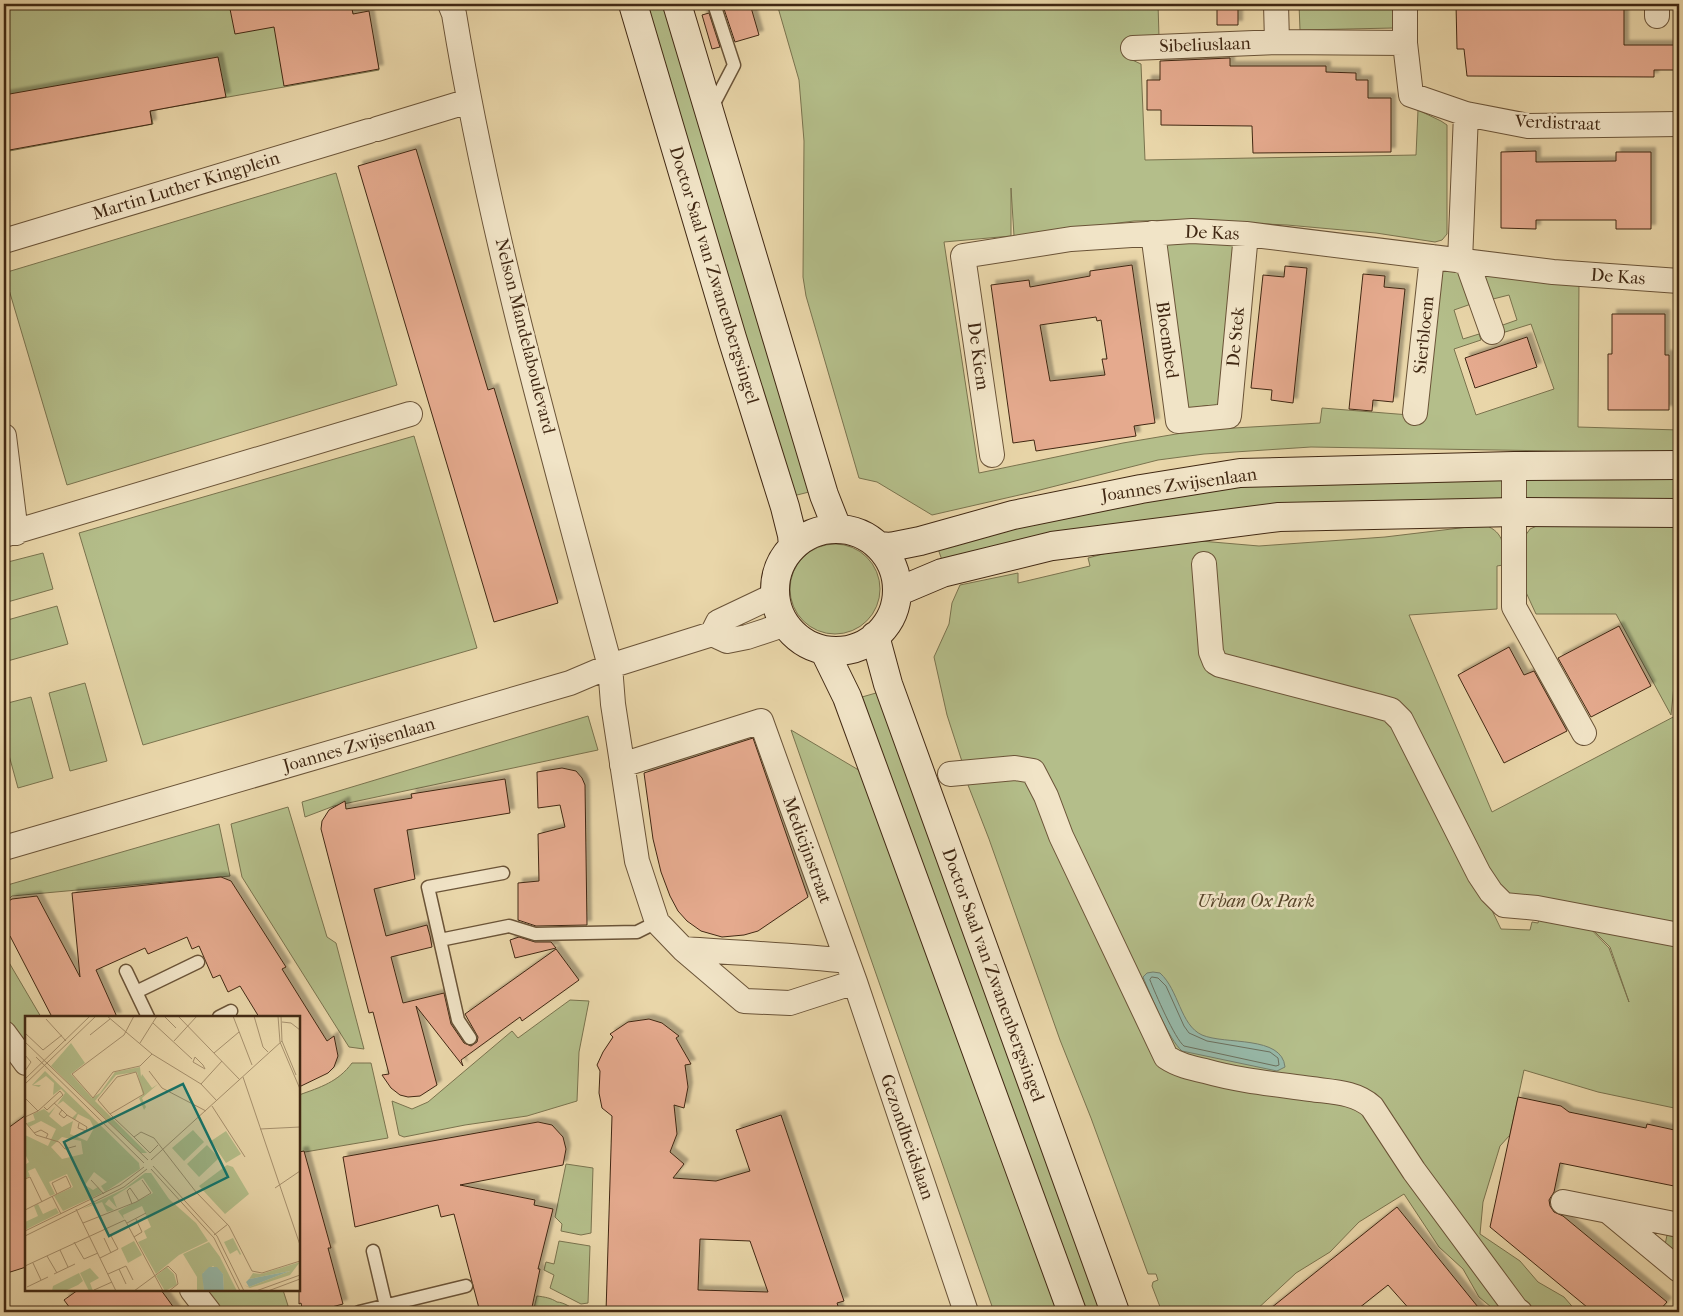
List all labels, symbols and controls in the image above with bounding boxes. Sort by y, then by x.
street label: Sibeliuslaan [1159,33,1252,57]
street label: Verdistraat [1514,111,1602,135]
street label: Doctor Saal van Zwanenbergsingel [665,144,763,406]
street label: Martin Luther Kingplein [90,147,283,224]
street label: De Kas [1184,222,1240,244]
street label: Nelson Mandelaboulevard [491,236,560,436]
street label: De Kas [1590,265,1646,289]
street label: Sierbloem [1409,295,1439,375]
street label: Bloembed [1151,300,1183,380]
street label: De Stek [1223,305,1249,368]
street label: De Kiem [963,321,993,391]
street label: Joannes Zwijsenlaan [1098,464,1259,507]
street label: Joannes Zwijsenlaan [279,713,438,777]
street label: Medicijnstraat [778,794,836,907]
street label: Doctor Saal van Zwanenbergsingel [937,845,1049,1105]
park label: Urban Ox Park [1197,891,1315,912]
inset map [25,1016,300,1291]
street label: Gezondheidslaan [876,1071,938,1203]

